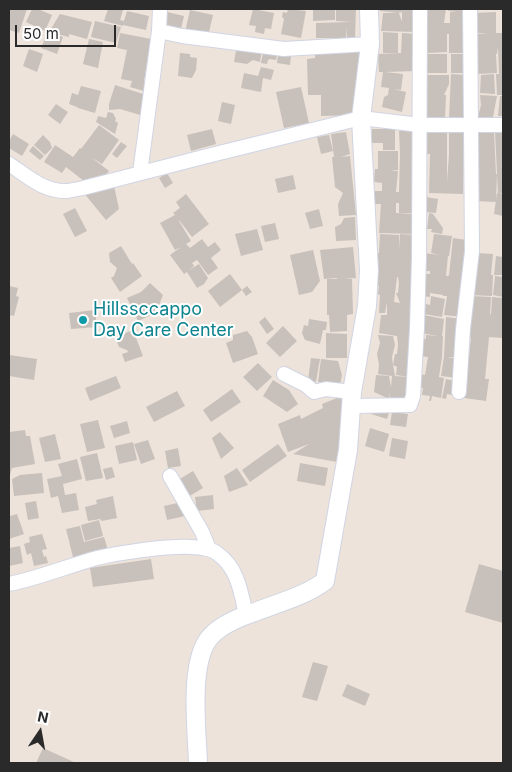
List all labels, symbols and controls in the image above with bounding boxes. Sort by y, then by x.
scale bar [18,15,119,47]
text: 50 m [23,24,59,43]
place label: Hillssccappo Day Care Center [93,299,234,342]
marker: Hillssccappo Day Care Center [77,314,89,326]
north arrow [15,707,65,757]
text: N [36,707,50,726]

